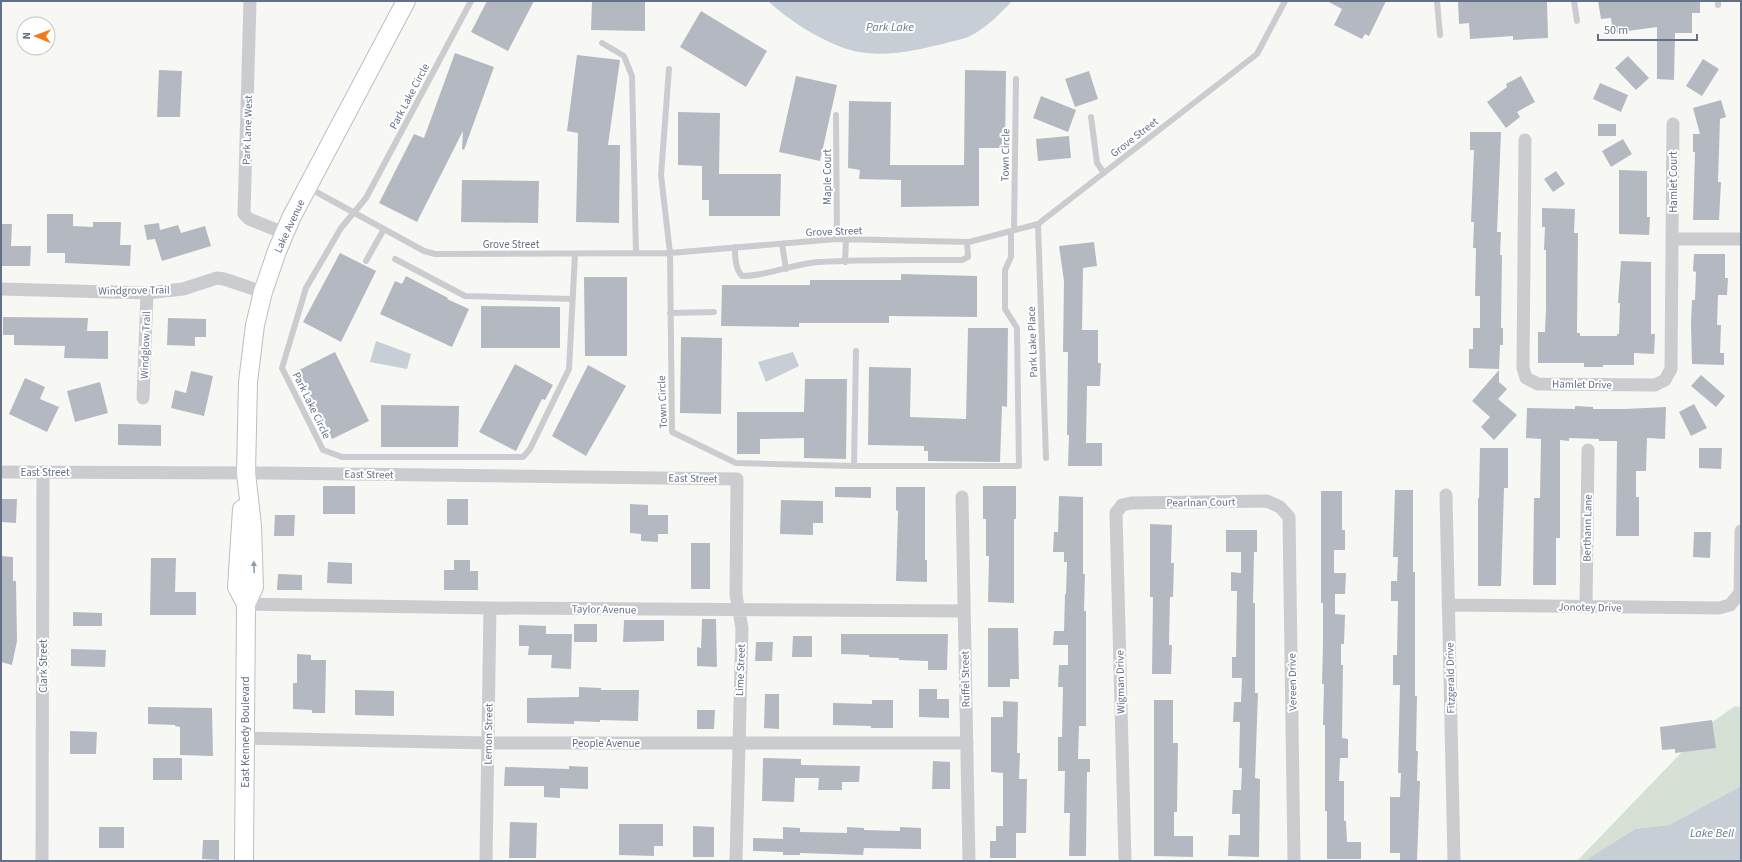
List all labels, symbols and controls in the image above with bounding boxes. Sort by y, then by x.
north arrow [16,16,56,56]
scale bar [1598,16,1697,42]
water label: Park Lake [866,19,914,36]
text: 50 m [1604,22,1628,39]
text: N [19,32,34,40]
street label: Park Lake Circle [386,60,433,132]
street label: Park Lane West [239,95,256,165]
street label: Grove Street [1107,114,1161,161]
street label: Town Circle [998,128,1013,182]
street label: Maple Court [820,149,835,205]
street label: Hamlet Court [1666,151,1681,213]
street label: Lake Avenue [270,196,309,256]
street label: Grove Street [805,223,863,240]
street label: Grove Street [483,237,540,252]
street label: Windgrove Trail [98,282,170,299]
street label: Park Lake Place [1024,306,1041,378]
street label: Windglow Trail [137,311,154,379]
street label: Park Lake Circle [289,369,334,442]
street label: Town Circle [654,375,671,429]
street label: Hamlet Drive [1552,376,1613,393]
street label: East Street [20,465,70,480]
street label: East Street [344,467,394,482]
street label: East Street [668,471,718,486]
street label: Pearlnan Court [1166,494,1236,511]
street label: Berthann Lane [1579,494,1596,562]
one-way arrow [250,561,257,573]
street label: Jonotey Drive [1558,599,1622,616]
street label: Taylor Avenue [572,601,637,618]
street label: Clark Street [36,639,51,693]
street label: Fitzgerald Drive [1442,642,1459,714]
street label: Lime Street [732,643,749,696]
street label: Ruffel Street [958,650,973,707]
street label: Wigman Drive [1112,650,1129,714]
street label: Vereen Drive [1284,653,1301,711]
street label: East Kennedy Boulevard [238,676,253,788]
street label: Lemon Street [480,703,497,765]
street label: People Avenue [572,736,640,751]
water label: Lake Bell [1690,825,1734,842]

